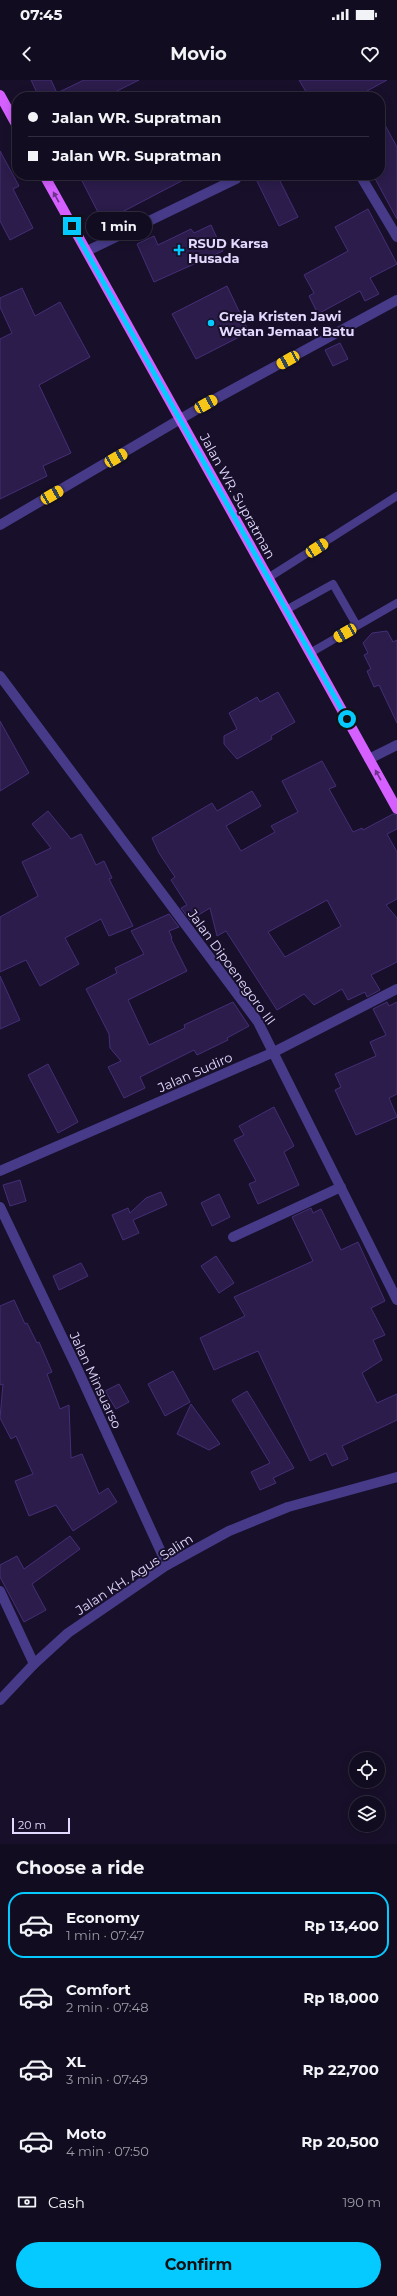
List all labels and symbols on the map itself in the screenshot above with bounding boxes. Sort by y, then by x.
one-way arrow [53,191,60,202]
callout: 1 min [86,212,152,240]
route end [63,217,81,235]
place label: RSUD Karsa Husada [188,235,269,266]
marker: RSUD Karsa Husada [173,244,185,256]
place label: Greja Kristen Jawi Wetan Jemaat Batu [219,308,355,339]
marker: Greja Kristen Jawi Wetan Jemaat Batu [206,318,216,328]
car [275,349,301,371]
car [193,393,219,415]
street label: Jalan WR. Supratman [196,430,279,561]
car [103,447,129,469]
car [39,484,65,506]
car [304,536,330,560]
car [332,622,358,644]
route start [338,710,356,728]
one-way arrow [375,769,381,781]
street label: Jalan Dipoenegoro III [184,905,279,1028]
street label: Jalan Sudiro [154,1048,235,1096]
street label: Jalan Minsuarso [66,1328,125,1431]
street label: Jalan KH. Agus Salim [72,1530,196,1618]
scale bar [12,1816,70,1835]

